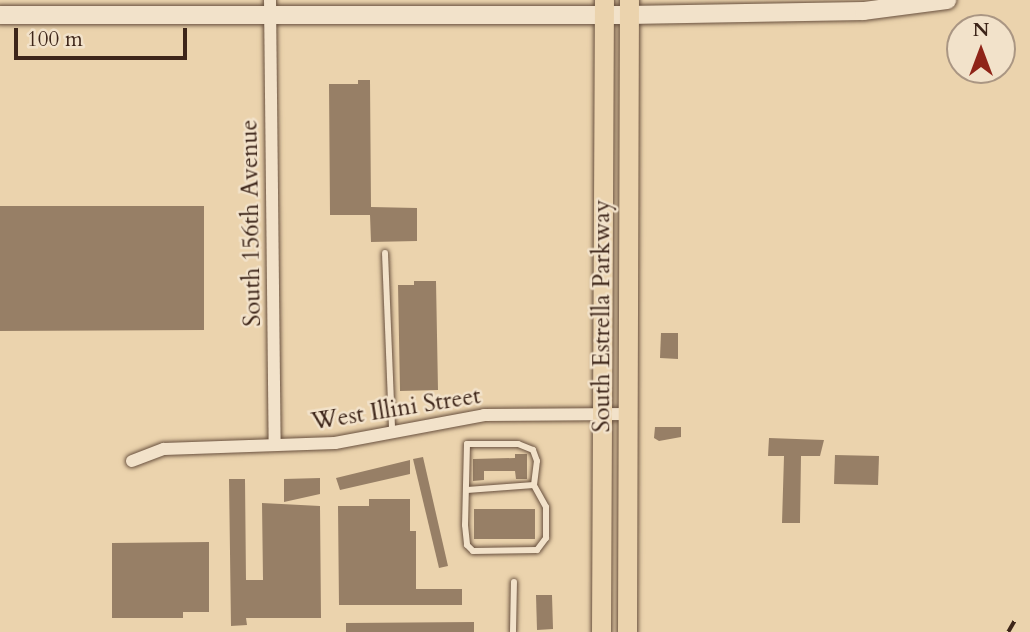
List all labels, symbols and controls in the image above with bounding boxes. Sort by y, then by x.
scale bar [18,14,191,58]
north arrow [946,14,1016,84]
text: N [973,17,989,43]
text: 100 m [27,25,83,54]
street label: South 156th Avenue [235,119,267,327]
street label: South Estrella Parkway [588,200,616,432]
street label: West Illini Street [309,381,483,437]

